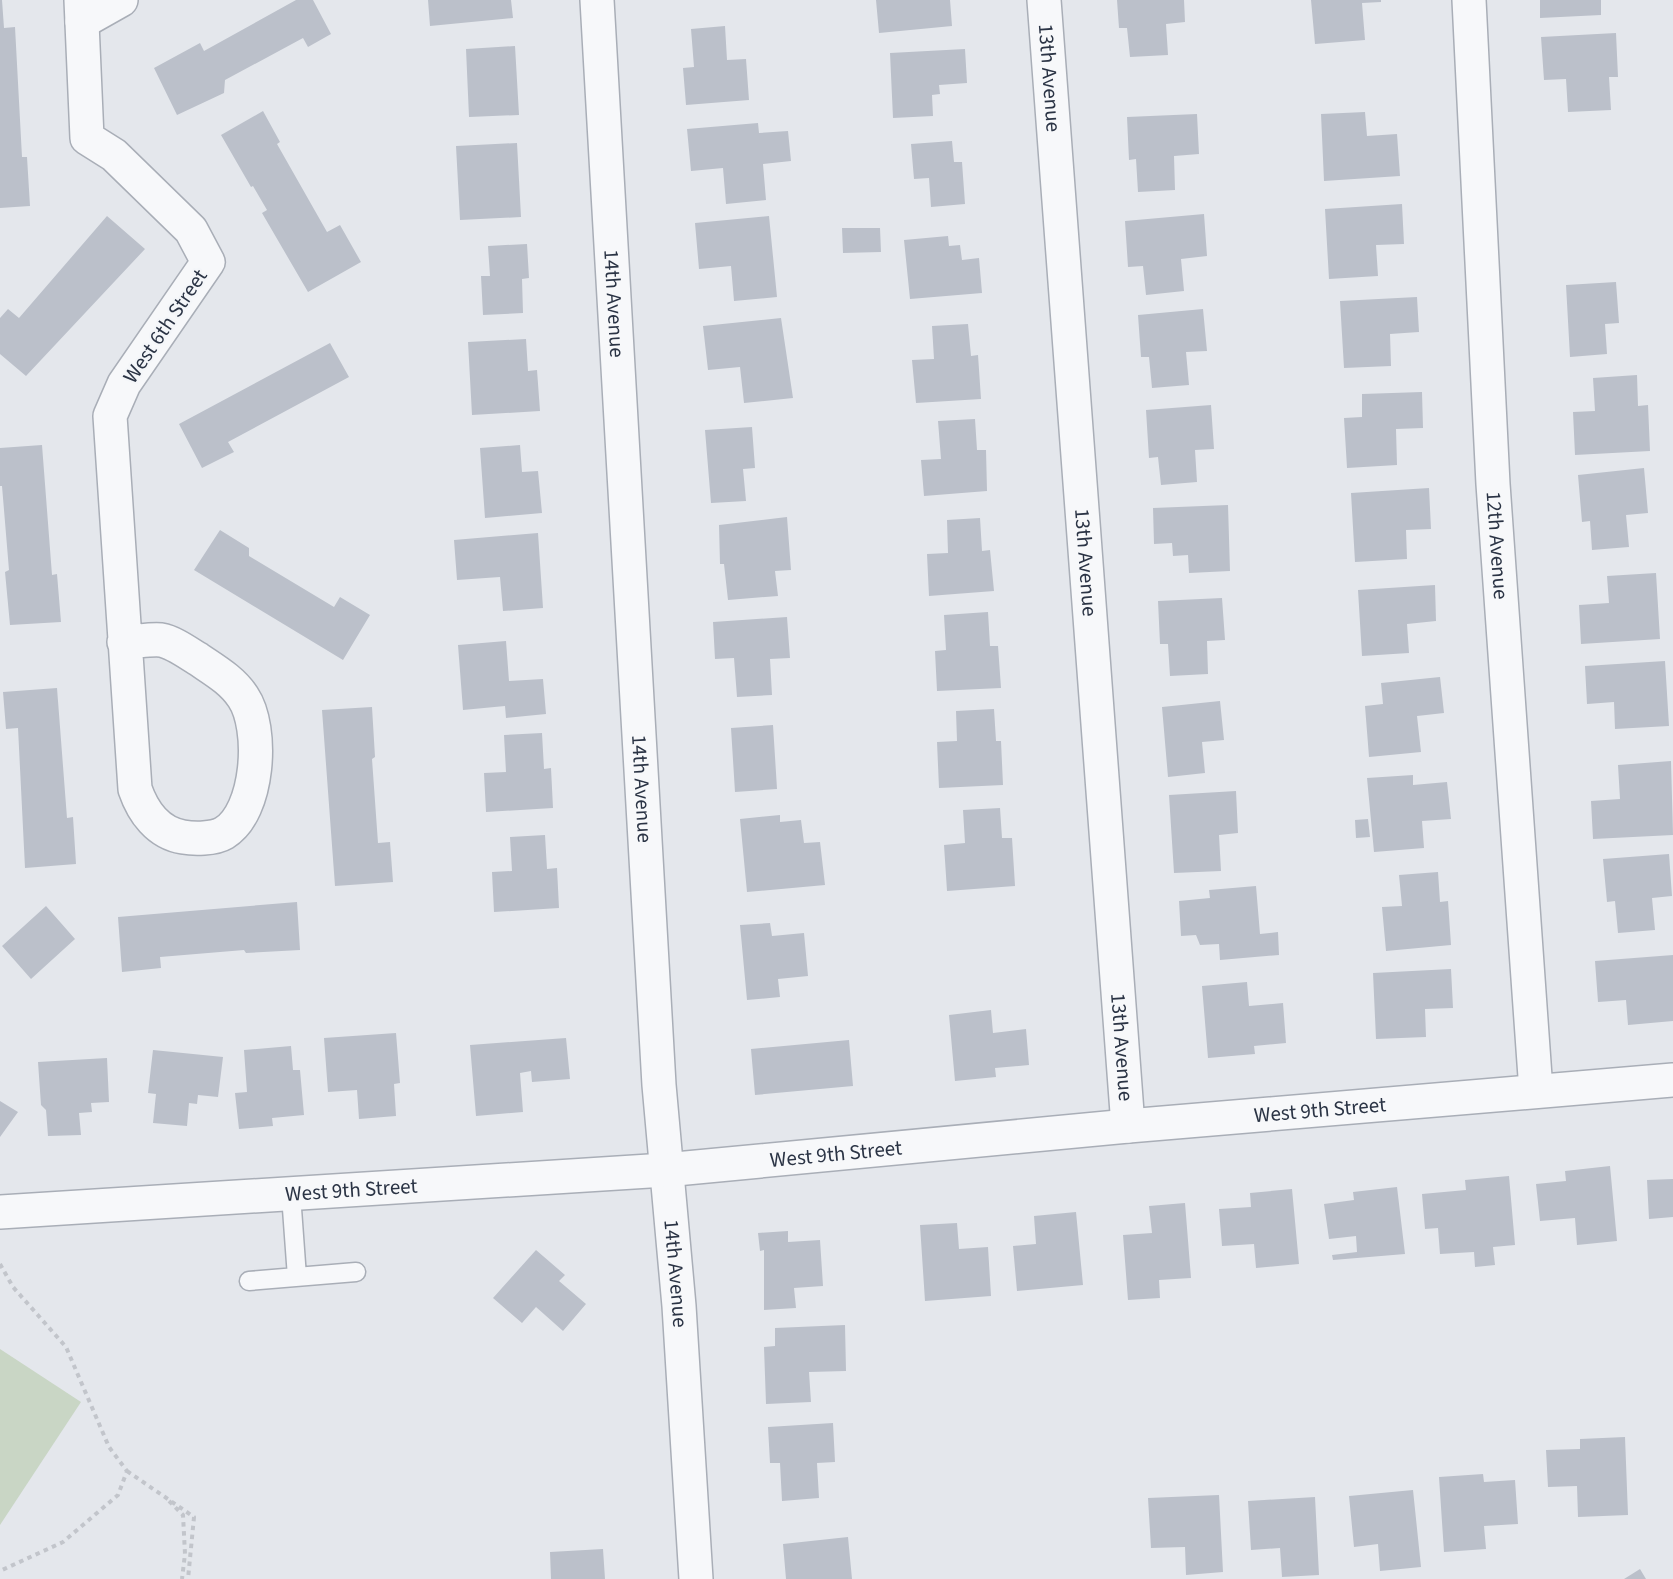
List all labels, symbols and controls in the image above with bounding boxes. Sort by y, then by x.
street label: 13th Avenue [1031,23,1069,133]
street label: 14th Avenue [596,249,632,358]
street label: West 6th Street [116,263,214,389]
street label: 12th Avenue [1479,490,1516,600]
street label: 13th Avenue [1067,507,1105,618]
street label: 14th Avenue [624,734,660,844]
street label: 13th Avenue [1103,992,1141,1102]
street label: West 9th Street [1253,1089,1387,1130]
street label: West 9th Street [769,1133,903,1175]
street label: West 9th Street [284,1171,418,1209]
street label: 14th Avenue [656,1218,695,1328]

